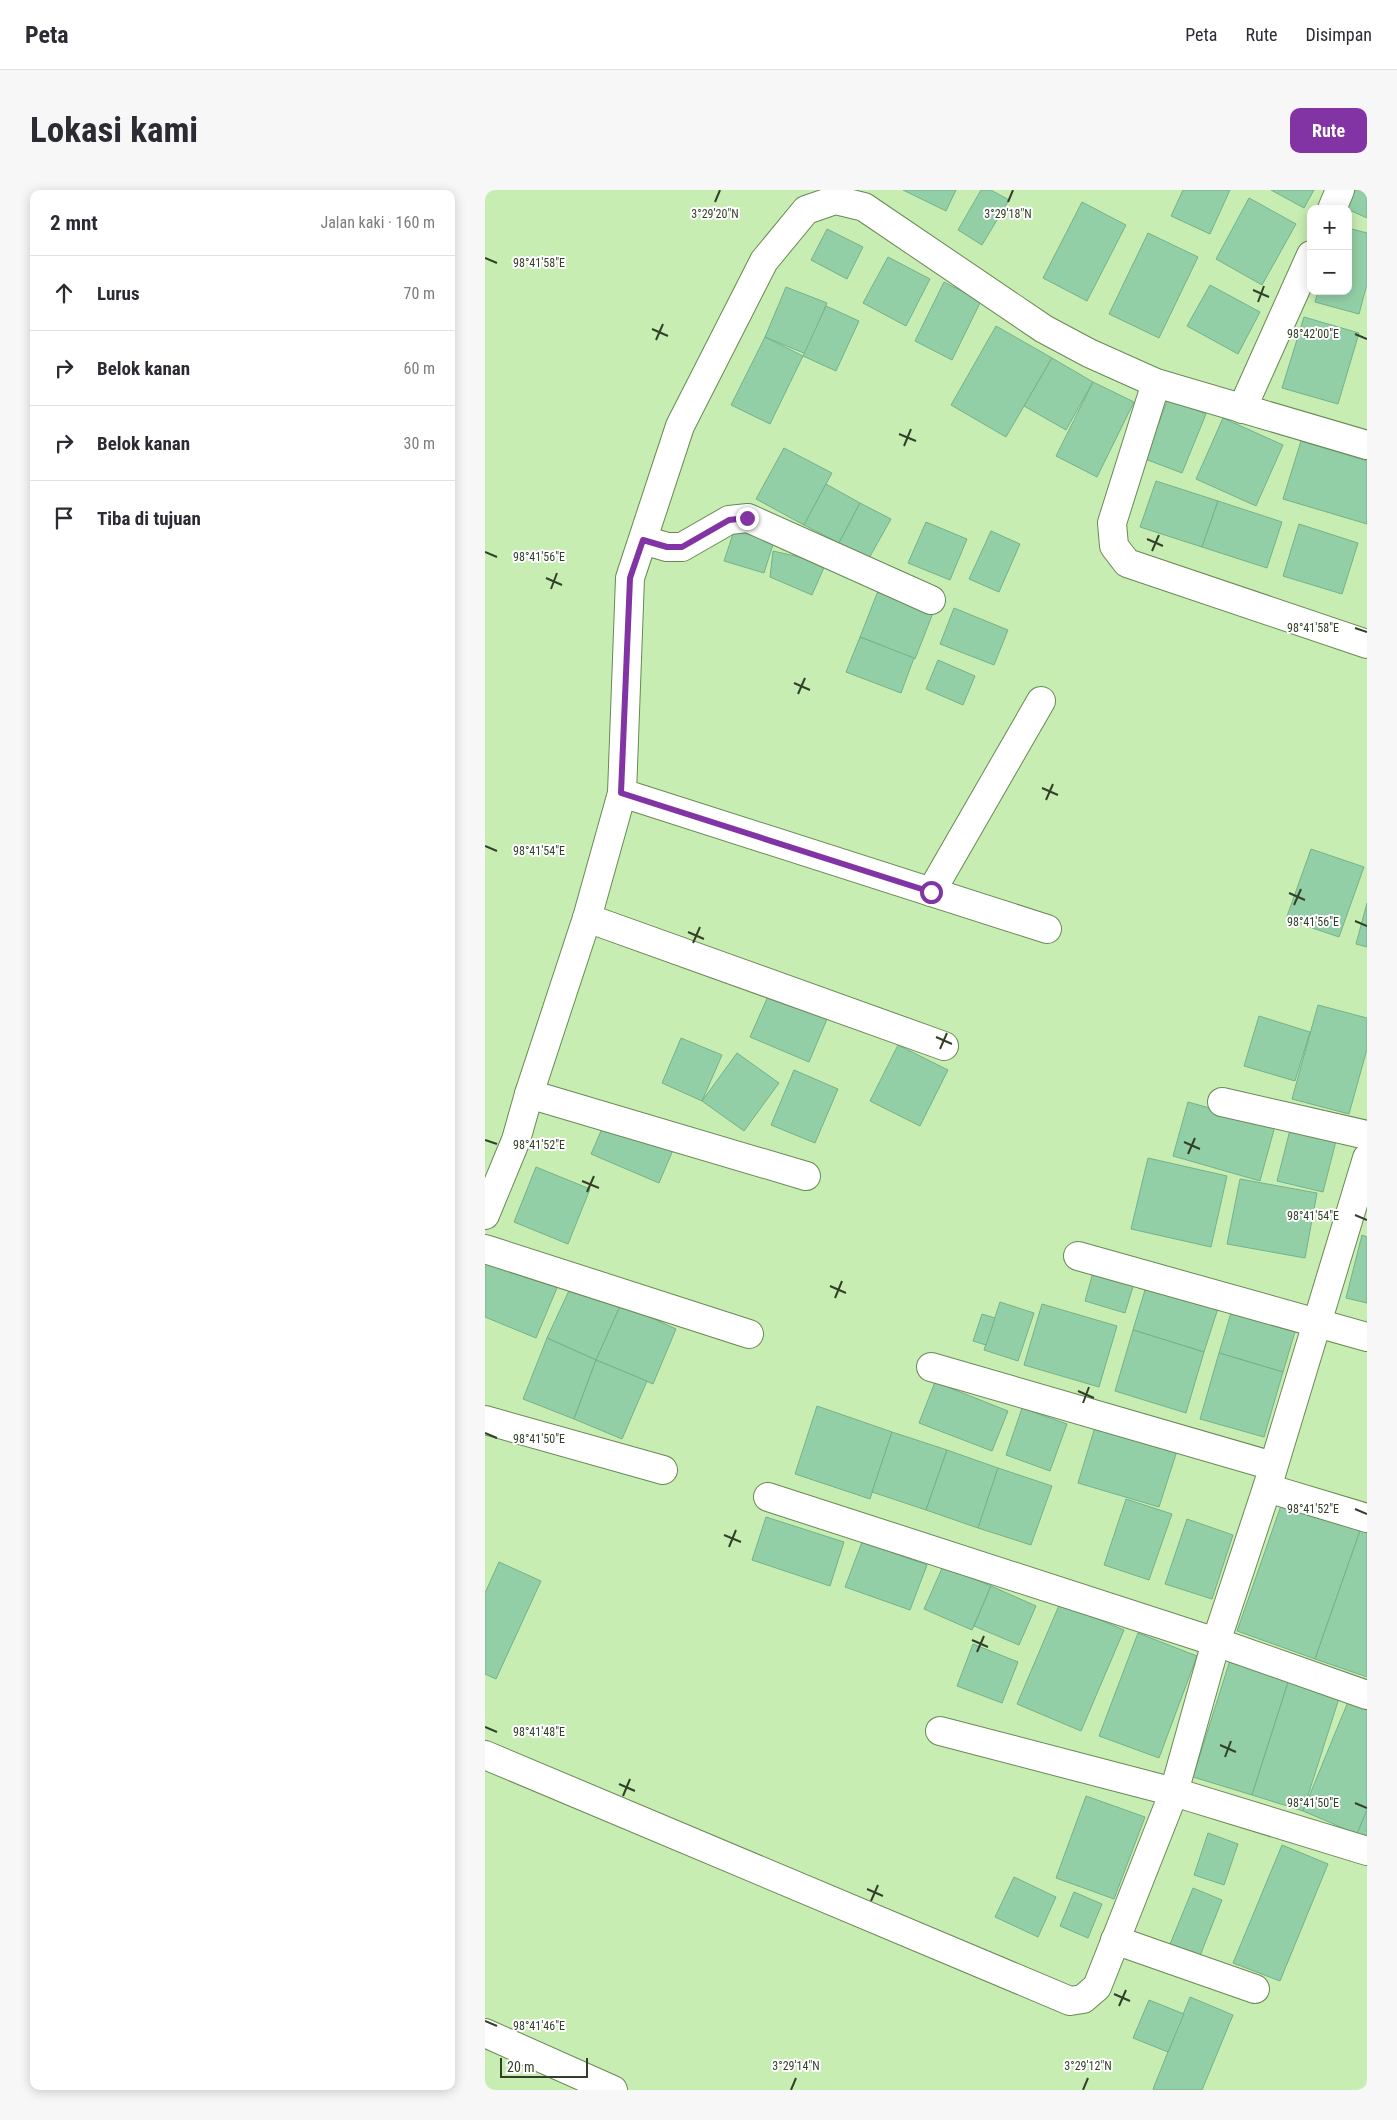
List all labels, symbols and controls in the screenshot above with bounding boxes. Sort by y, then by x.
text: Peta [25,21,69,49]
text: Peta [1185,24,1217,45]
text: Rute [1245,24,1277,45]
text: Disimpan [1305,24,1372,45]
button: Rute [1290,108,1367,153]
text: Lokasi kami [30,110,198,151]
map controls [1307,205,1352,295]
button: + [1307,205,1352,250]
text: 3°29'20"N [691,207,739,221]
text: 3°29'18"N [984,207,1032,221]
text: 2 mnt [50,211,98,235]
text: Jalan kaki · 160 m [320,213,435,232]
button: − [1307,250,1352,295]
text: 98°41'58"E [513,256,565,270]
icon: ahead [50,279,78,307]
text: Lurus [97,282,140,305]
text: 70 m [403,284,435,303]
text: 98°42'00"E [1287,327,1339,341]
icon: right [50,354,78,382]
text: Belok kanan [97,357,190,380]
text: 60 m [403,359,435,378]
icon: right [50,429,78,457]
text: Belok kanan [97,432,190,455]
text: 30 m [403,434,435,453]
icon: arrive [50,504,78,532]
text: Tiba di tujuan [97,507,201,530]
route end [736,507,759,530]
text: 98°41'56"E [513,550,565,564]
text: 98°41'58"E [1287,621,1339,635]
text: 98°41'54"E [513,844,565,858]
route start [920,881,943,904]
text: 98°41'56"E [1287,915,1339,929]
text: 98°41'52"E [513,1138,565,1152]
text: 98°41'54"E [1287,1209,1339,1223]
text: 98°41'50"E [513,1432,565,1446]
text: 98°41'52"E [1287,1502,1339,1516]
text: 98°41'48"E [513,1725,565,1739]
text: 98°41'50"E [1287,1796,1339,1810]
text: 98°41'46"E [513,2019,565,2033]
scale bar [500,2055,587,2078]
text: 20 m [507,2059,535,2075]
text: 3°29'14"N [772,2059,820,2073]
text: 3°29'12"N [1064,2059,1112,2073]

